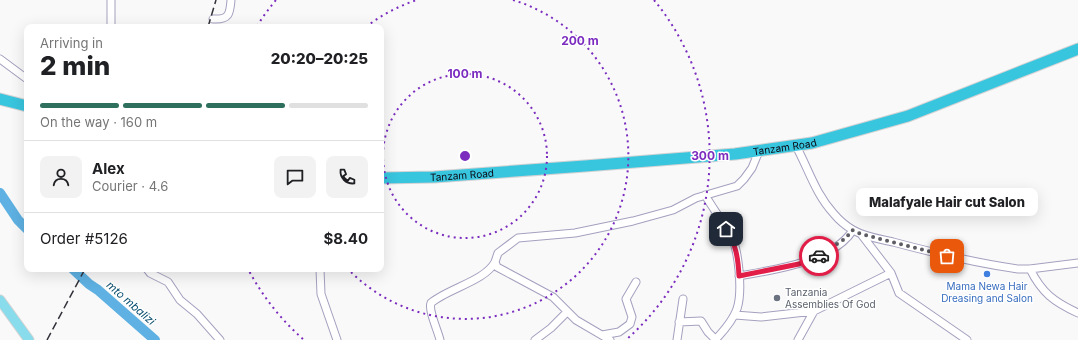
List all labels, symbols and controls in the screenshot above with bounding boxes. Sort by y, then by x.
text: 200 m [561,33,599,48]
text: Arriving in [40,35,103,51]
text: 20:20–20:25 [271,49,368,68]
text: 2 min [40,50,110,81]
text: 100 m [447,66,483,81]
text: On the way · 160 m [40,114,157,130]
street label: Tanzam Road [752,136,818,157]
text: 300 m [691,148,729,163]
centre of rings [458,149,472,163]
button: person [40,156,82,198]
button: chat [274,156,316,198]
button: phone [326,156,368,198]
text: Alex [92,159,125,178]
street label: Tanzam Road [430,167,494,183]
text: Courier · 4.6 [92,178,168,194]
callout: Malafyale Hair cut Salon [856,188,1038,216]
text: Malafyale Hair cut Salon [869,194,1025,210]
pin [709,212,743,246]
icon: home [715,218,737,240]
text: Order #5126 [40,229,128,248]
text: $8.40 [323,229,368,248]
courier [799,236,839,276]
pin [930,239,964,273]
icon: car [808,245,830,267]
icon: bag [936,245,958,267]
marker: Mama Newa Hair Dreasing and Salon [982,269,992,279]
water label: mto mbalizi [104,278,158,328]
place label: Mama Newa Hair Dreasing and Salon [941,280,1033,304]
place label: Tanzania Assemblies Of God [785,286,876,310]
marker: Tanzania Assemblies Of God [772,293,782,303]

